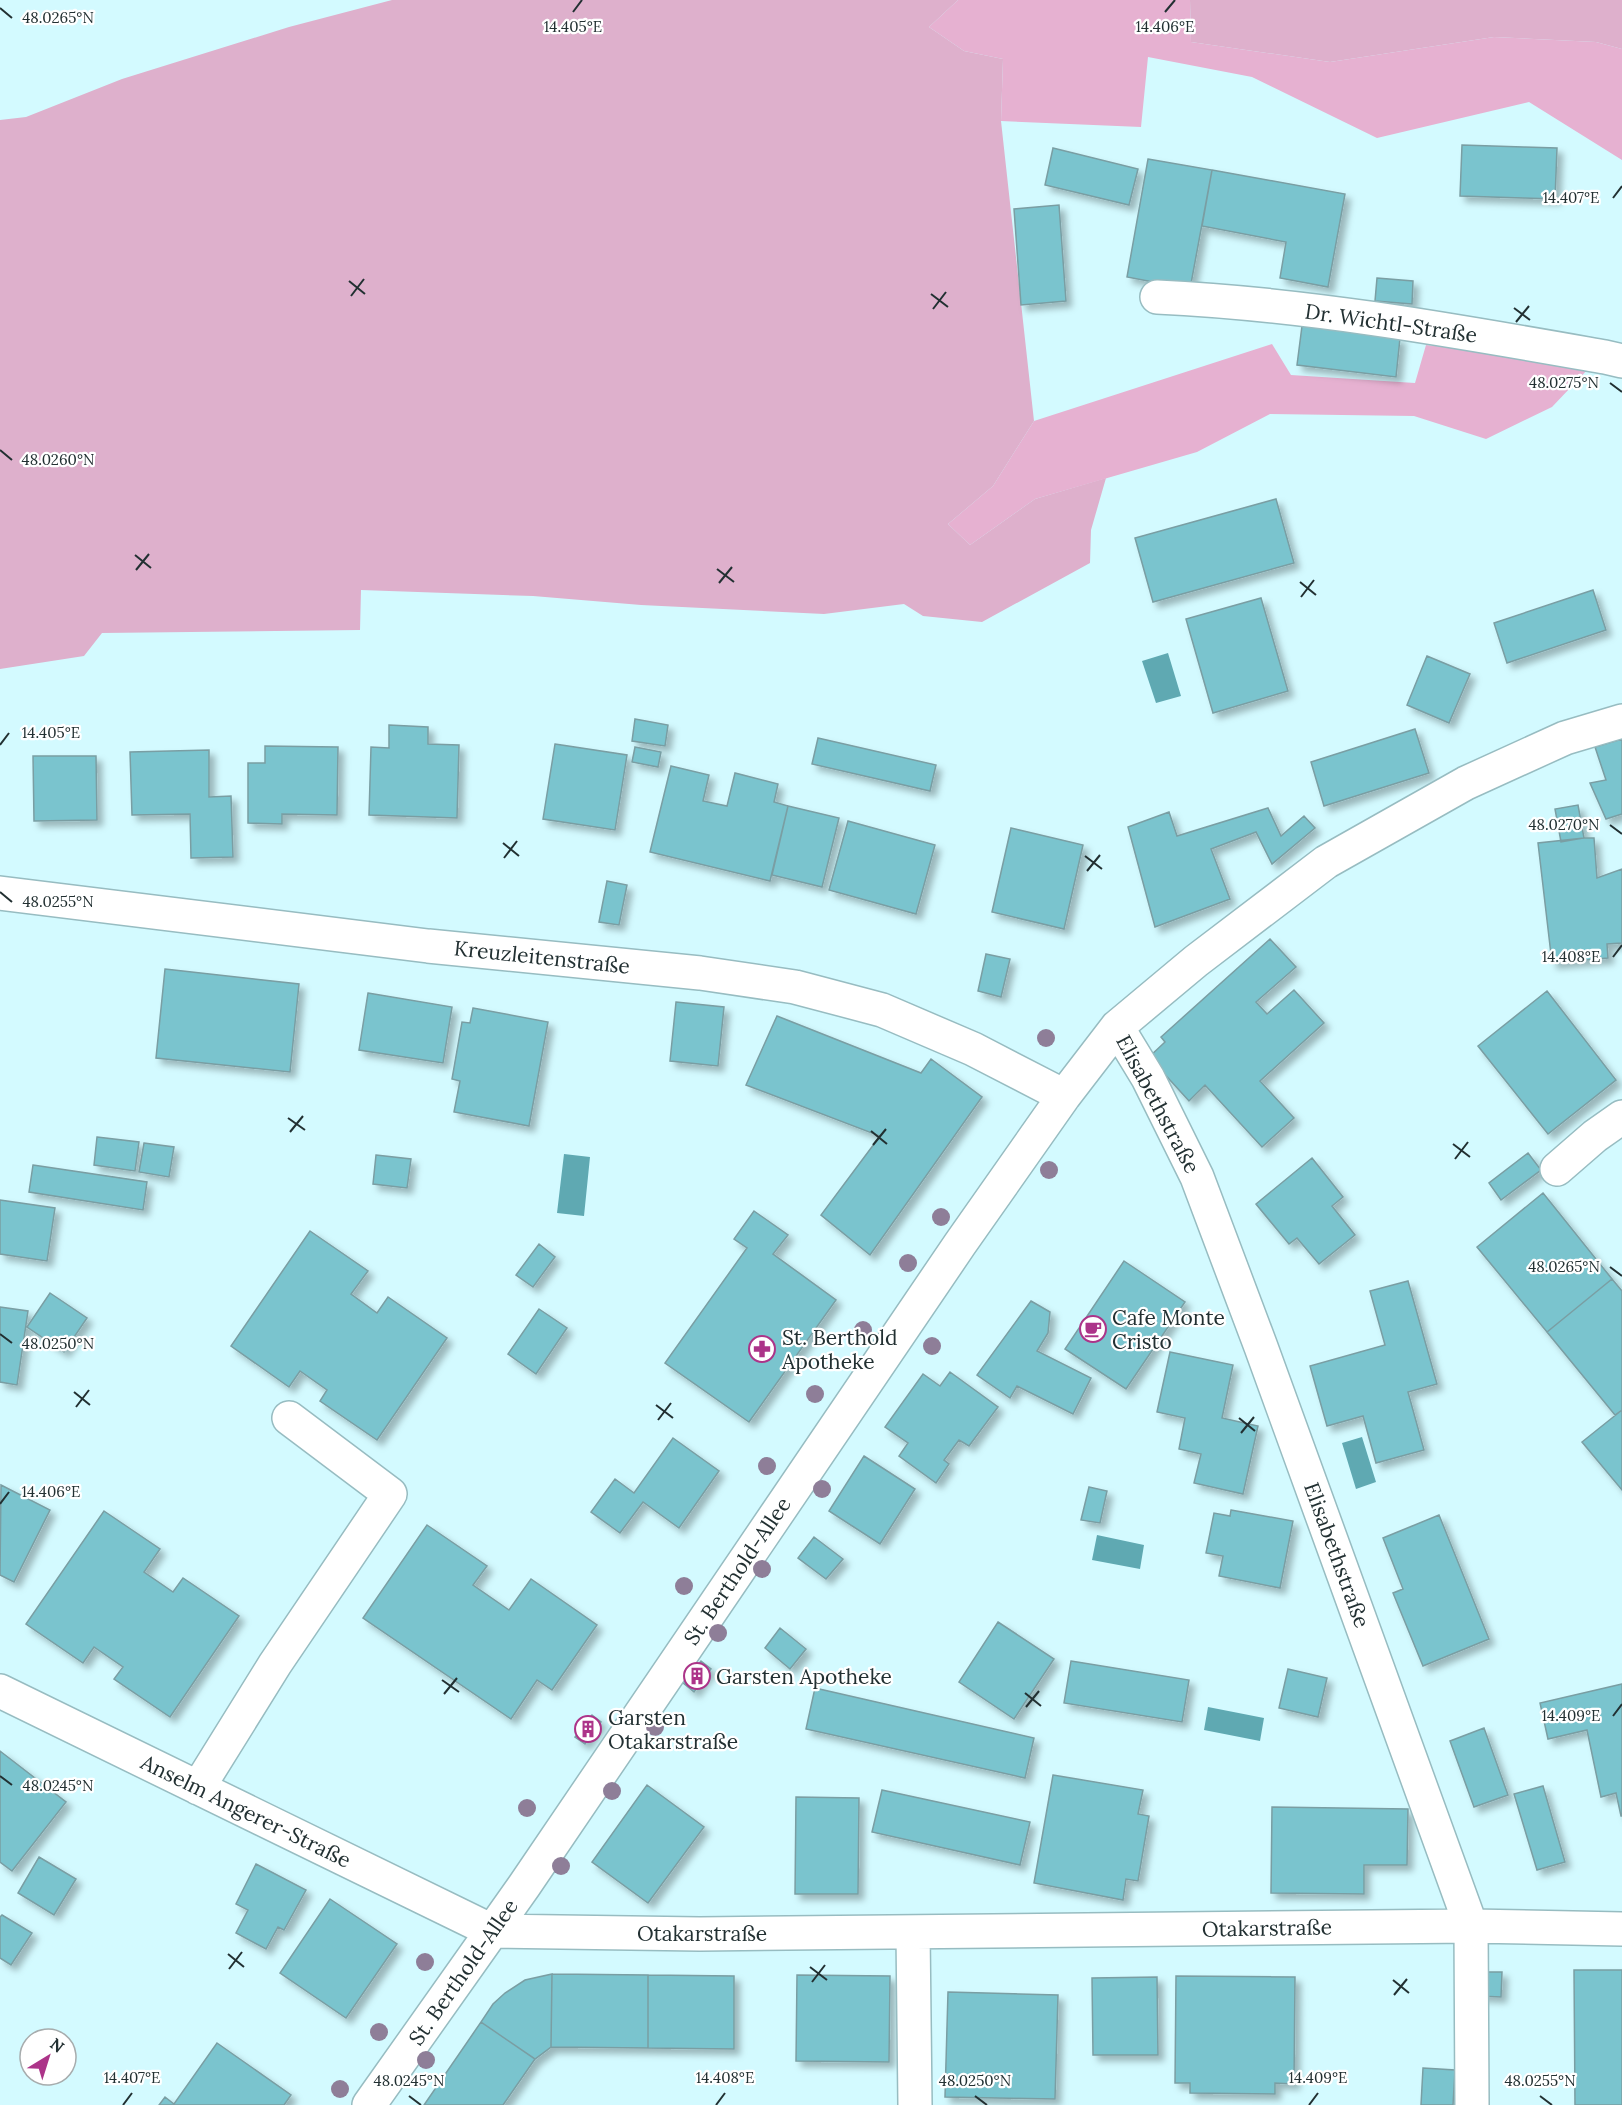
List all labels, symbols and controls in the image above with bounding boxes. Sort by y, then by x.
text: 48.0265°N [22,8,94,27]
text: 14.405°E [544,17,602,36]
text: 14.406°E [1136,17,1194,36]
text: 14.407°E [1543,188,1599,207]
street label: Dr. Wichtl-Straße [1303,298,1479,348]
text: 48.0275°N [1529,373,1599,392]
text: 48.0260°N [22,450,94,469]
text: 14.405°E [22,723,80,742]
text: 48.0270°N [1528,815,1600,834]
text: 48.0255°N [22,892,94,911]
street label: Kreuzleitenstraße [453,934,631,980]
text: 14.408°E [1542,947,1600,966]
street label: Elisabethstraße [1110,1030,1206,1178]
text: 48.0265°N [1528,1257,1600,1276]
place label: Cafe Monte Cristo [1112,1304,1225,1355]
cafe icon: Cafe Monte Cristo [1078,1314,1108,1344]
place label: St. Berthold Apotheke [781,1324,898,1375]
text: 48.0250°N [22,1334,94,1353]
pharmacy icon: St. Berthold Apotheke [747,1334,777,1364]
street label: Elisabethstraße [1298,1479,1376,1631]
text: 14.406°E [22,1482,80,1501]
street label: St. Berthold-Allee [678,1492,796,1650]
building icon: Garsten Apotheke [682,1661,712,1691]
place label: Garsten Apotheke [716,1663,892,1690]
place label: Garsten Otakarstraße [608,1704,738,1755]
text: 14.409°E [1542,1706,1600,1725]
building icon: Garsten Otakarstraße [573,1714,603,1744]
street label: Anselm Angerer-Straße [136,1748,355,1874]
text: 48.0245°N [23,1776,93,1795]
street label: St. Berthold-Allee [402,1894,524,2050]
street label: Otakarstraße [1202,1913,1332,1943]
street label: Otakarstraße [637,1920,767,1947]
north arrow [18,2027,78,2087]
text: N [46,2033,68,2057]
text: 14.407°E [104,2068,160,2087]
text: 14.408°E [696,2068,754,2087]
text: 14.409°E [1289,2068,1347,2087]
text: 48.0245°N [374,2071,444,2090]
text: 48.0250°N [939,2071,1011,2090]
text: 48.0255°N [1504,2071,1576,2090]

